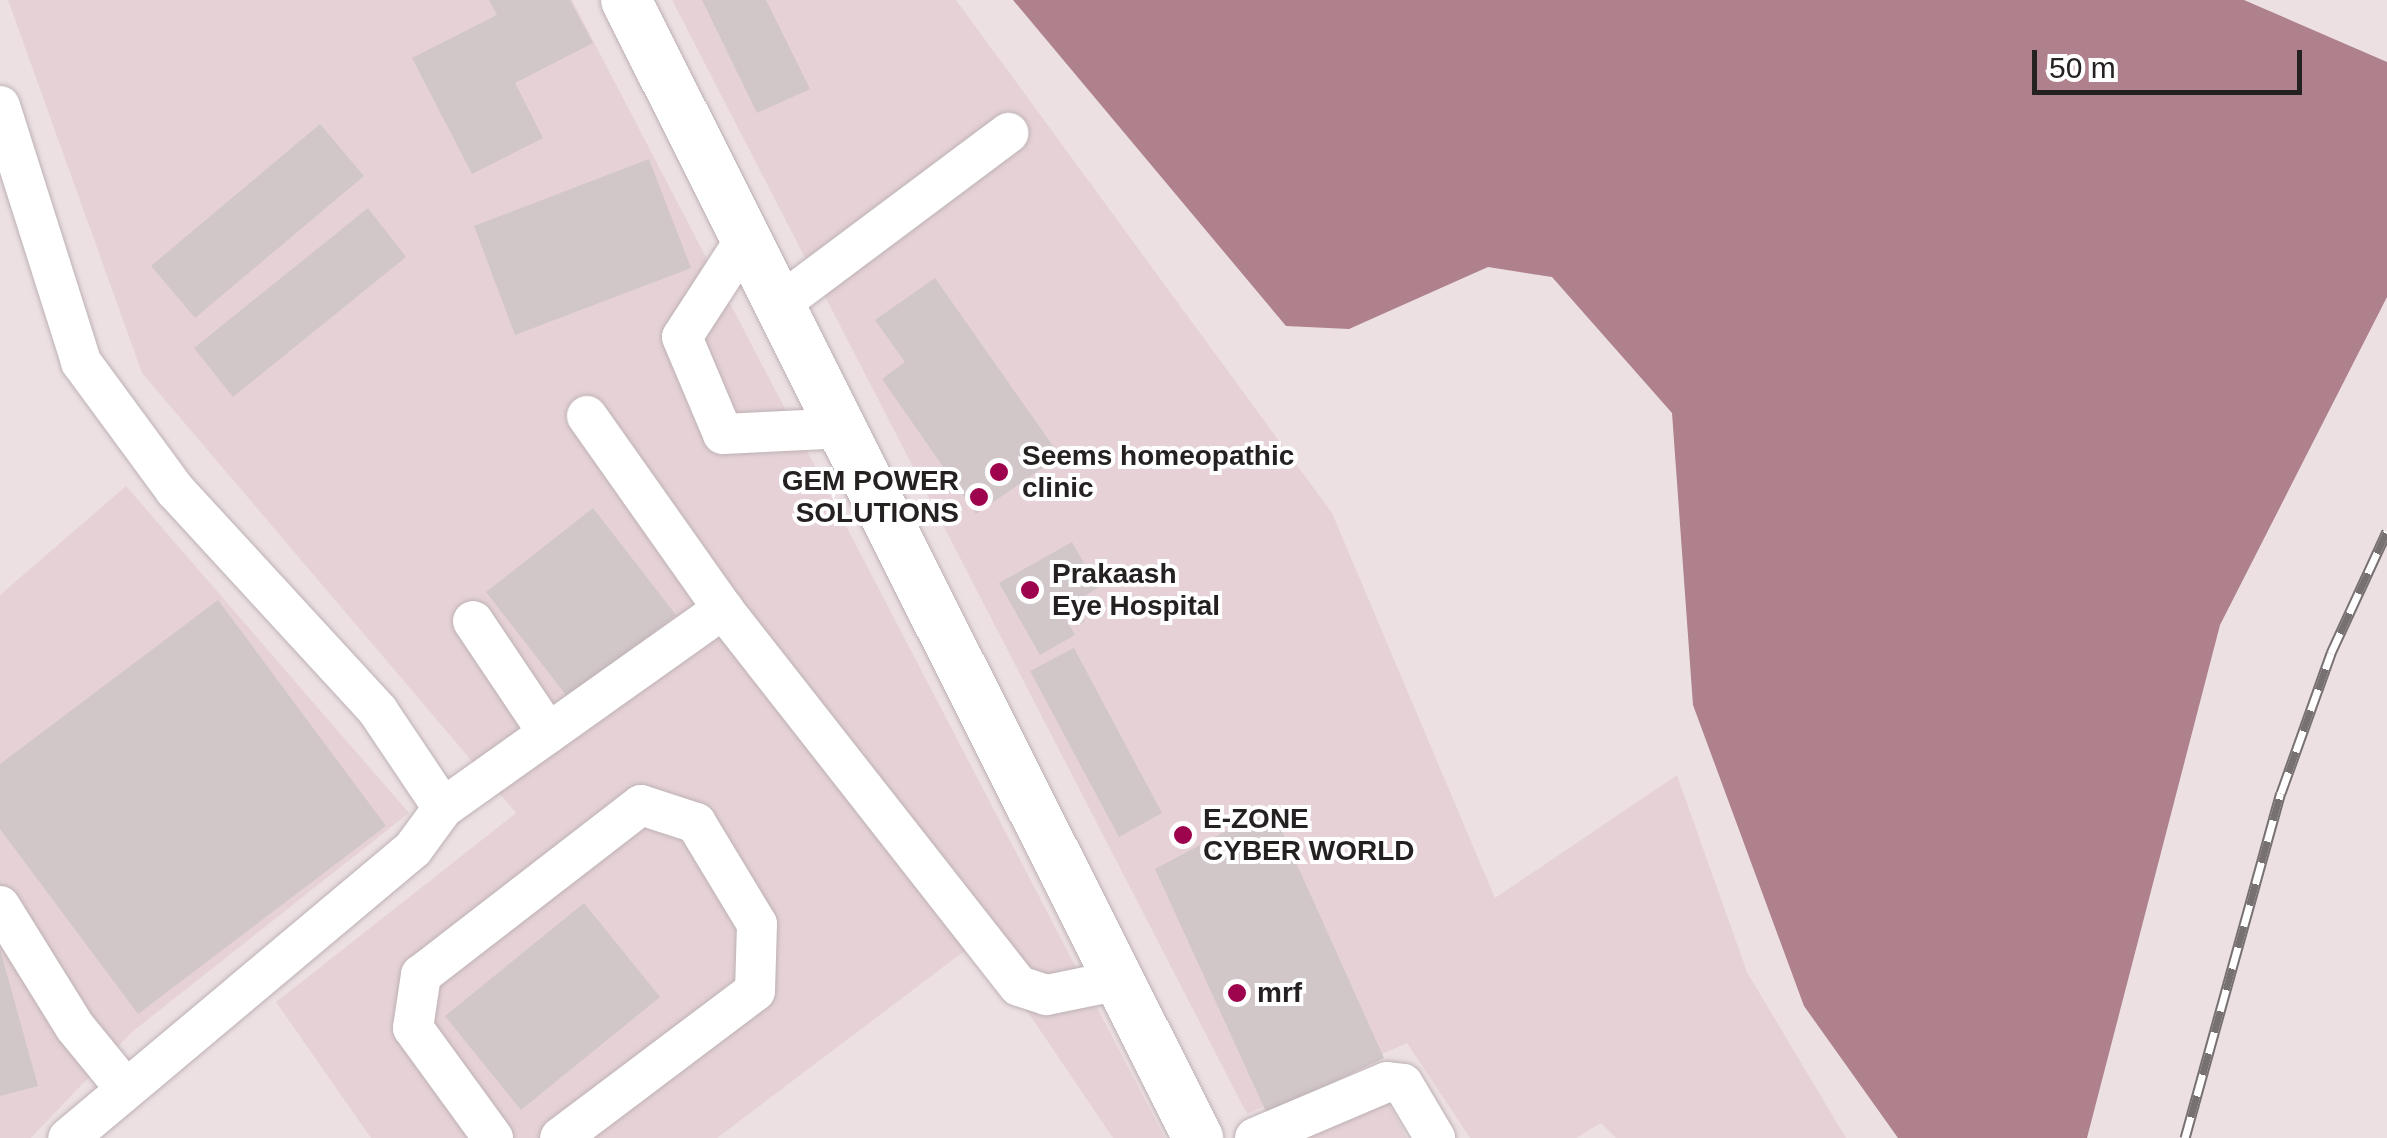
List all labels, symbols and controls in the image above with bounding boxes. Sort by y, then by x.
scale bar [2037,30,2307,92]
text: 50 m [2049,51,2116,84]
place label: Seems homeopathic clinic [1022,439,1294,505]
marker: Seems homeopathic clinic [986,459,1012,485]
place label: GEM POWER SOLUTIONS [782,464,959,530]
marker: GEM POWER SOLUTIONS [968,486,990,508]
place label: Prakaash Eye Hospital [1052,557,1220,623]
marker: Prakaash Eye Hospital [1017,577,1043,603]
place label: E-ZONE CYBER WORLD [1203,802,1415,868]
marker: E-ZONE CYBER WORLD [1172,824,1194,846]
place label: mrf [1257,976,1302,1010]
marker: mrf [1226,982,1248,1004]

